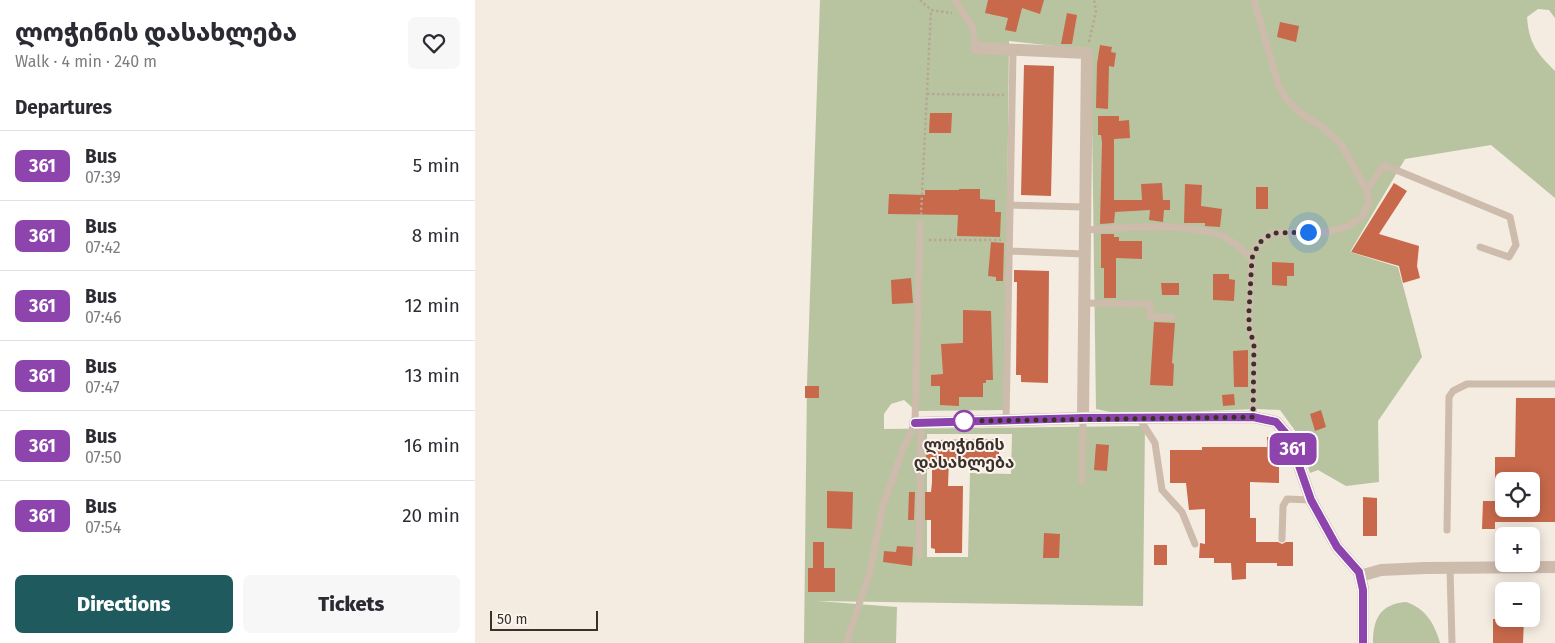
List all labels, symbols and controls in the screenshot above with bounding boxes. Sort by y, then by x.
button: heart [408,17,460,69]
text: ლოჭინის დასახლება [15,19,297,47]
text: Walk · 4 min · 240 m [15,52,157,71]
text: Departures [15,96,112,119]
text: Bus [85,145,117,168]
text: 5 min [413,154,460,177]
text: 361 [29,155,56,177]
text: 07:39 [85,168,121,187]
text: Bus [85,215,117,238]
your location [1296,220,1321,245]
text: 8 min [412,224,460,247]
text: 361 [29,225,56,247]
text: 07:42 [85,238,121,257]
text: Bus [85,285,117,308]
text: 12 min [405,294,460,317]
text: 361 [29,295,56,317]
text: 07:46 [85,308,122,327]
text: Bus [85,355,117,378]
text: 13 min [404,364,460,387]
text: 361 [29,365,56,387]
text: 07:47 [85,378,120,397]
marker: ლოჭინის დასახლება [953,410,975,432]
text: Bus [85,425,117,448]
line badge: 361 [1264,433,1322,465]
text: 16 min [404,434,460,457]
text: 361 [29,435,56,457]
place label: ლოჭინის დასახლება [914,435,1014,473]
text: 361 [1280,438,1306,460]
text: 07:50 [85,448,122,467]
map controls [1495,472,1540,627]
button: locate [1495,472,1540,517]
text: Bus [85,495,117,518]
text: 20 min [402,504,460,527]
text: 361 [29,505,56,527]
text: 07:54 [85,518,121,537]
button: + [1495,527,1540,572]
button: Directions [15,575,233,633]
button: Tickets [243,575,460,633]
button: − [1495,582,1540,627]
scale bar [490,608,597,631]
text: 50 m [497,611,528,628]

